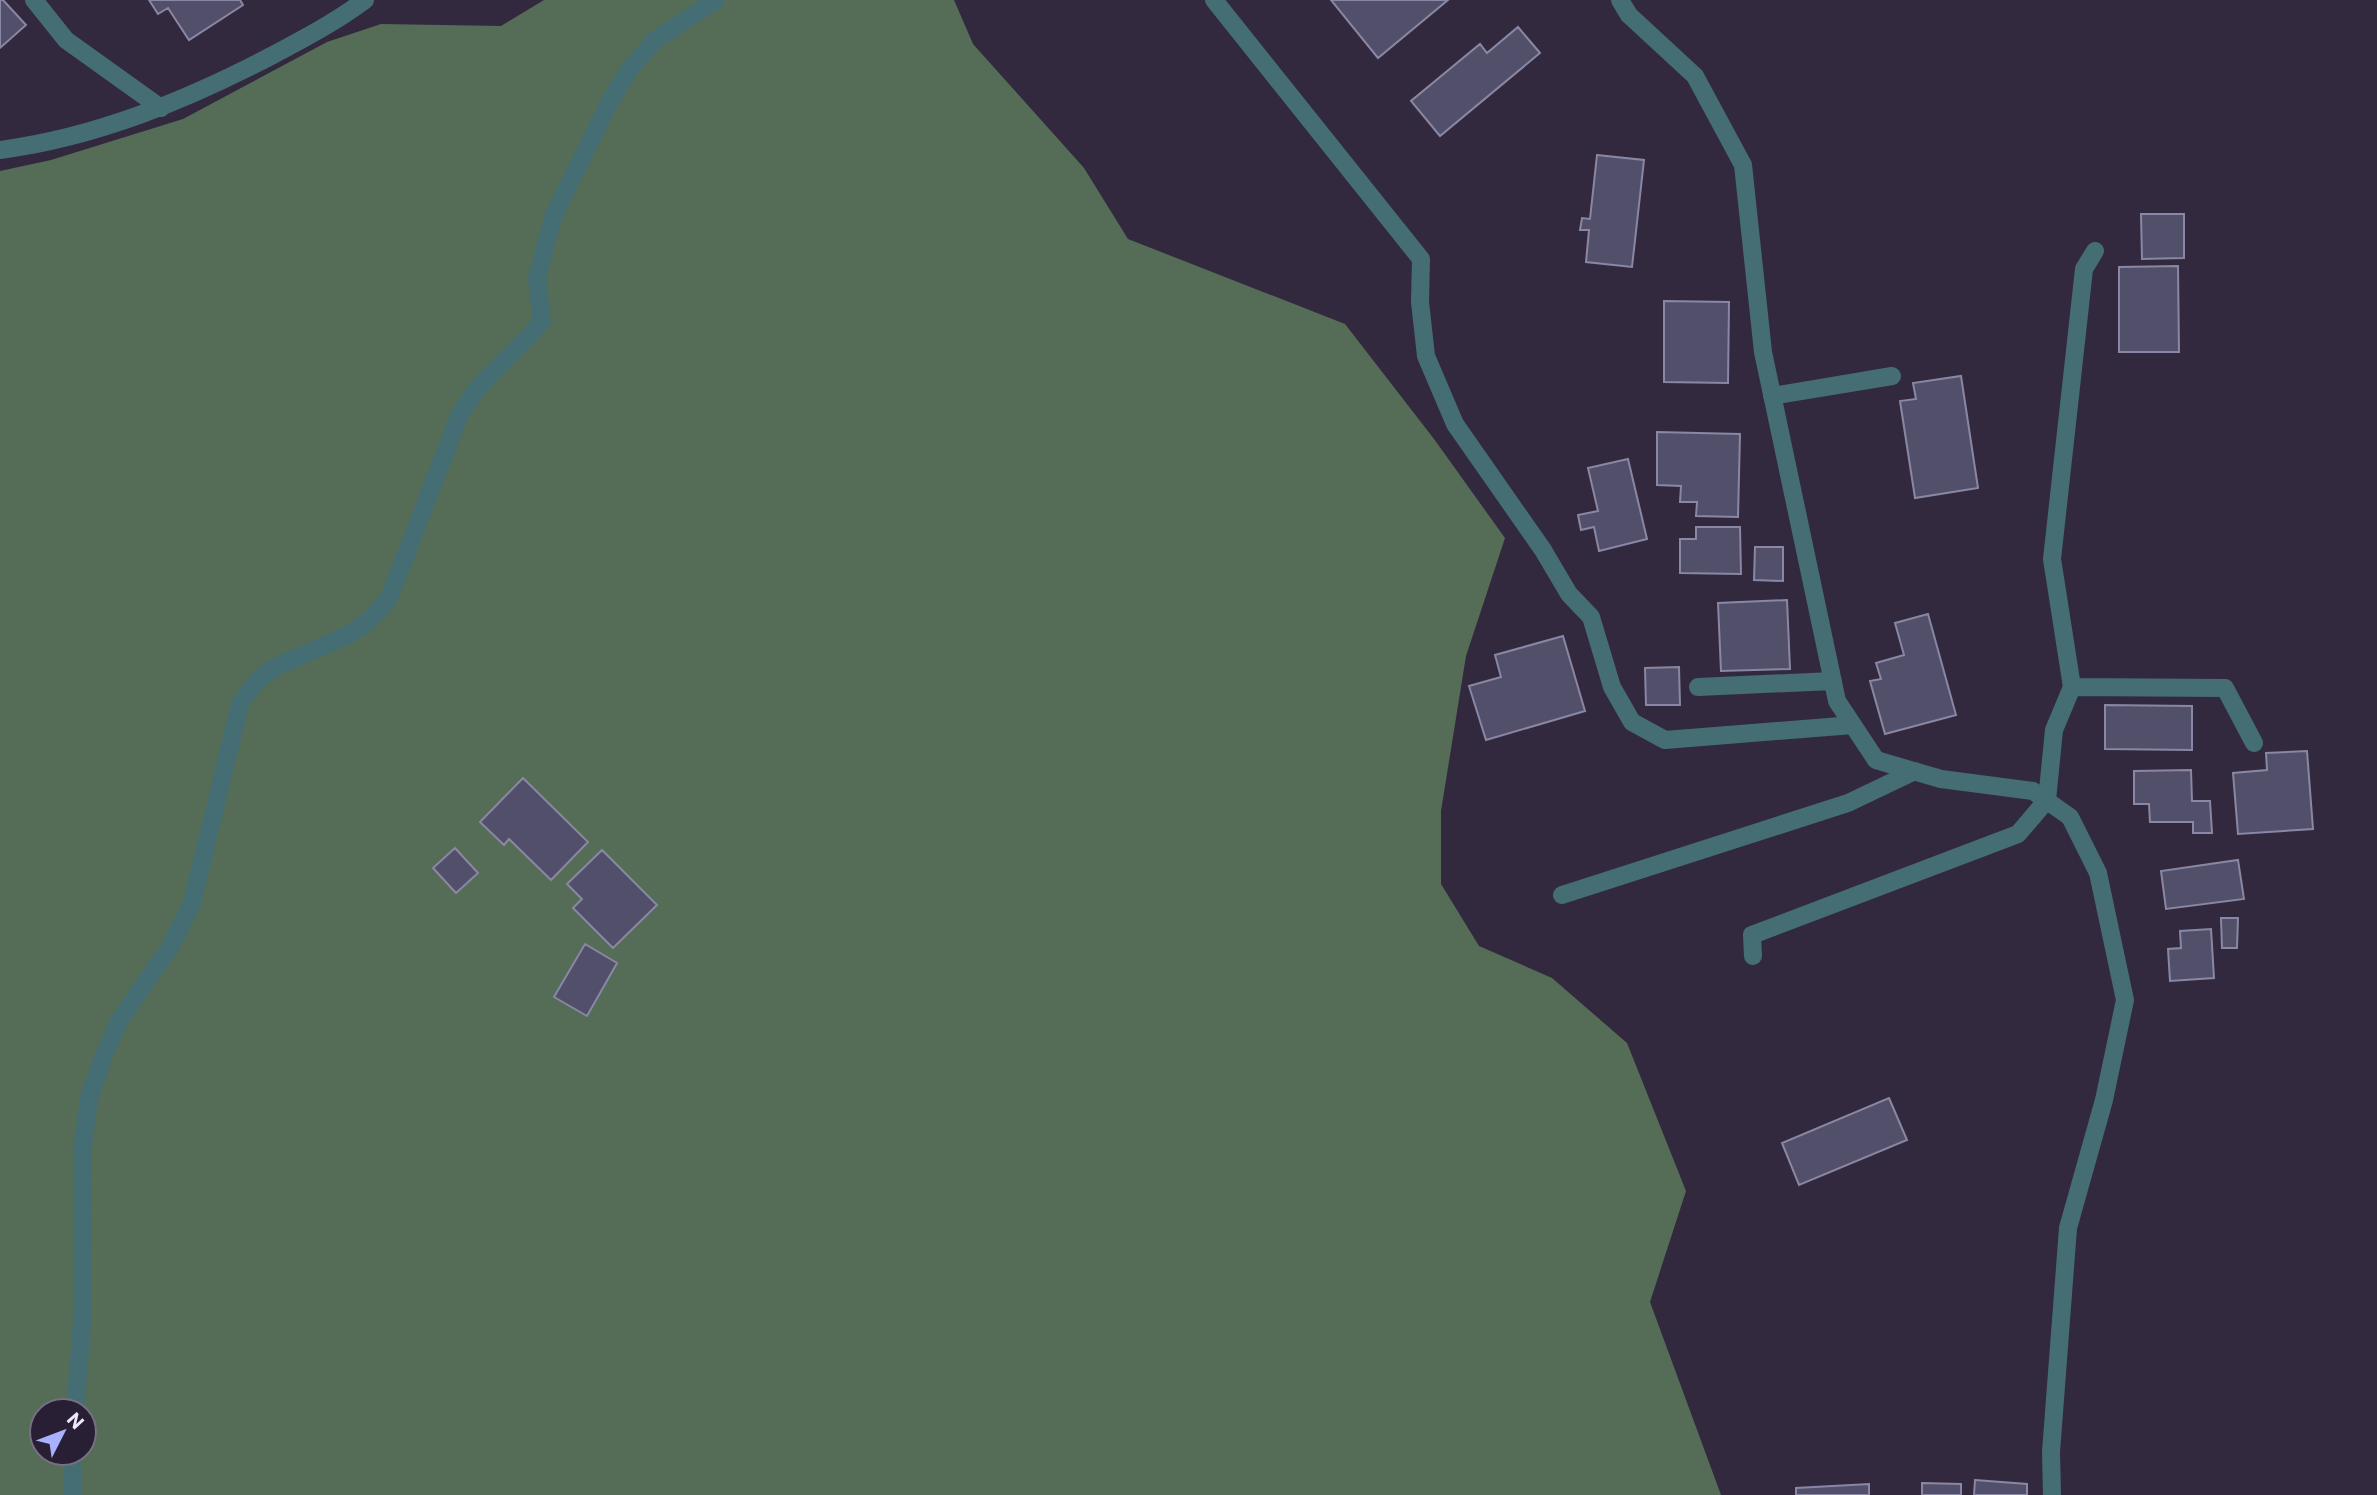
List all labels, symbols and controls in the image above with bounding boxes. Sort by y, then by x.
north arrow [28,1397,98,1467]
text: N [63,1407,89,1433]

